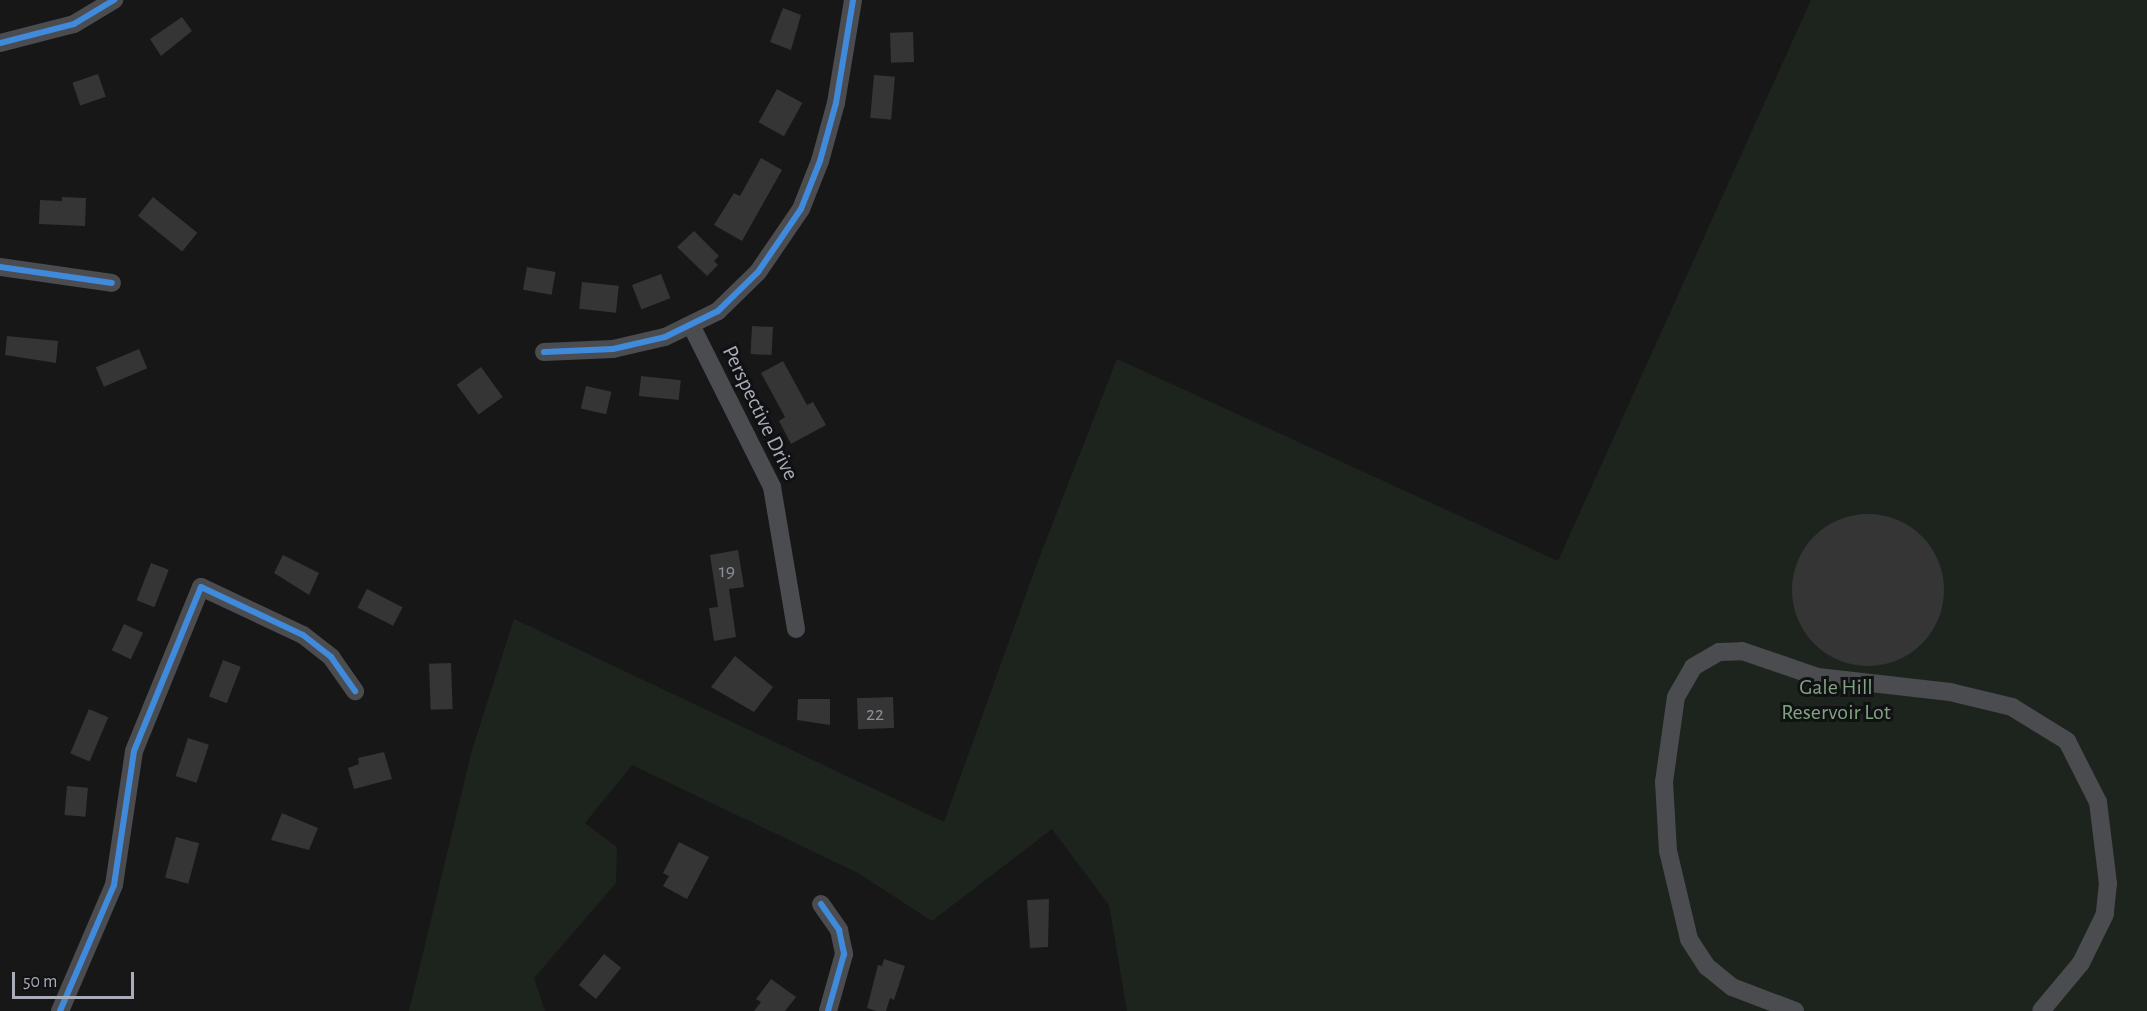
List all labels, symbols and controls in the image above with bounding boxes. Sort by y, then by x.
street label: Perspective Drive [716,341,804,485]
house number: 19 [719,559,735,583]
park label: Gale Hill Reservoir Lot [1781,674,1891,726]
house number: 22 [866,702,884,726]
scale bar [15,960,136,998]
text: 50 m [23,973,57,991]

